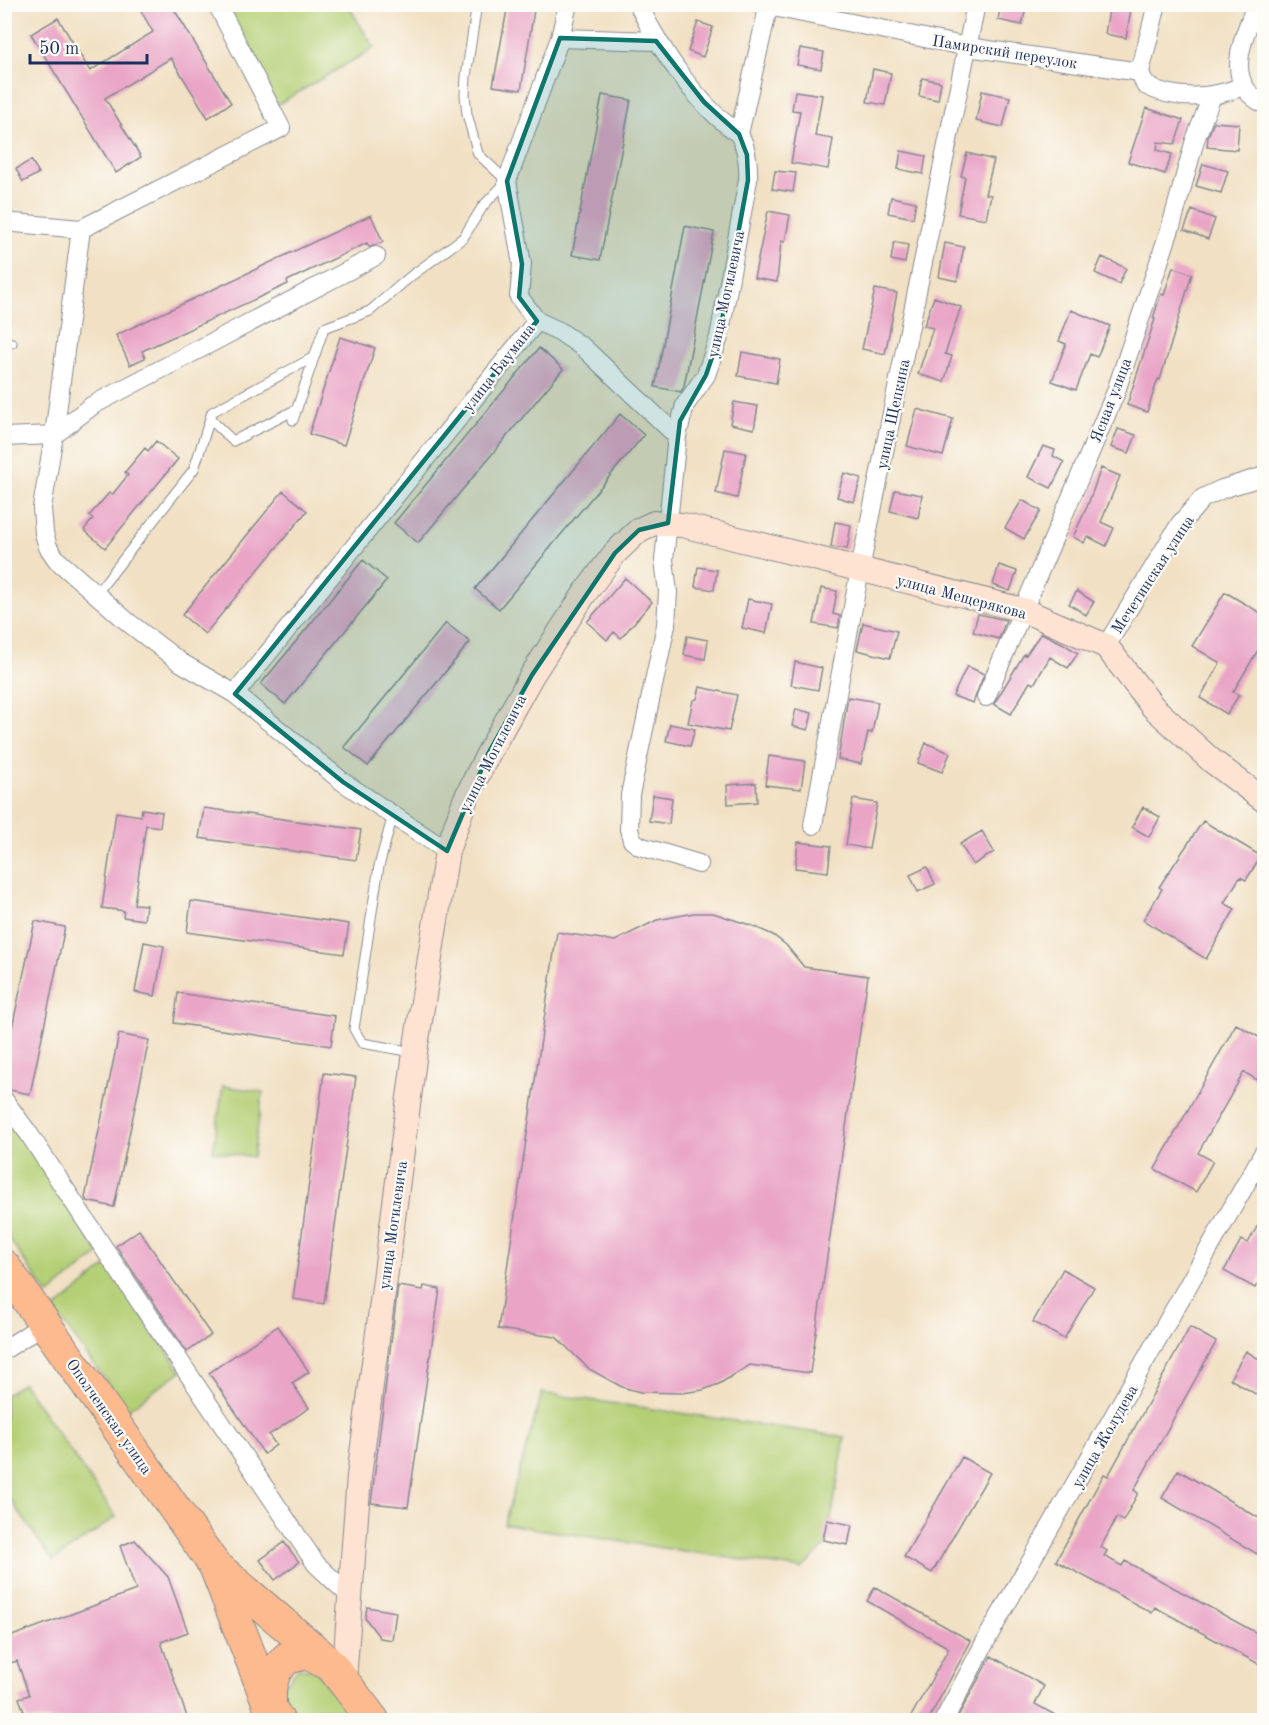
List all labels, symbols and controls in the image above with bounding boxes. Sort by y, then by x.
scale bar [30,27,147,65]
street label: Памирский переулок [931,34,1078,72]
text: 50 m [39,40,79,58]
street label: улица Могилевича [706,229,748,360]
street label: улица Баумана [460,321,539,415]
street label: Ясная улица [1088,356,1135,445]
street label: улица Щепкина [874,358,914,471]
street label: Мечетинская улица [1109,513,1198,637]
street label: улица Мещерякова [895,573,1028,623]
street label: улица Могилевича [457,692,530,815]
street label: улица Могилевича [377,1160,411,1291]
street label: Ополченская улица [63,1357,154,1478]
street label: улица Жолудева [1070,1383,1142,1491]

